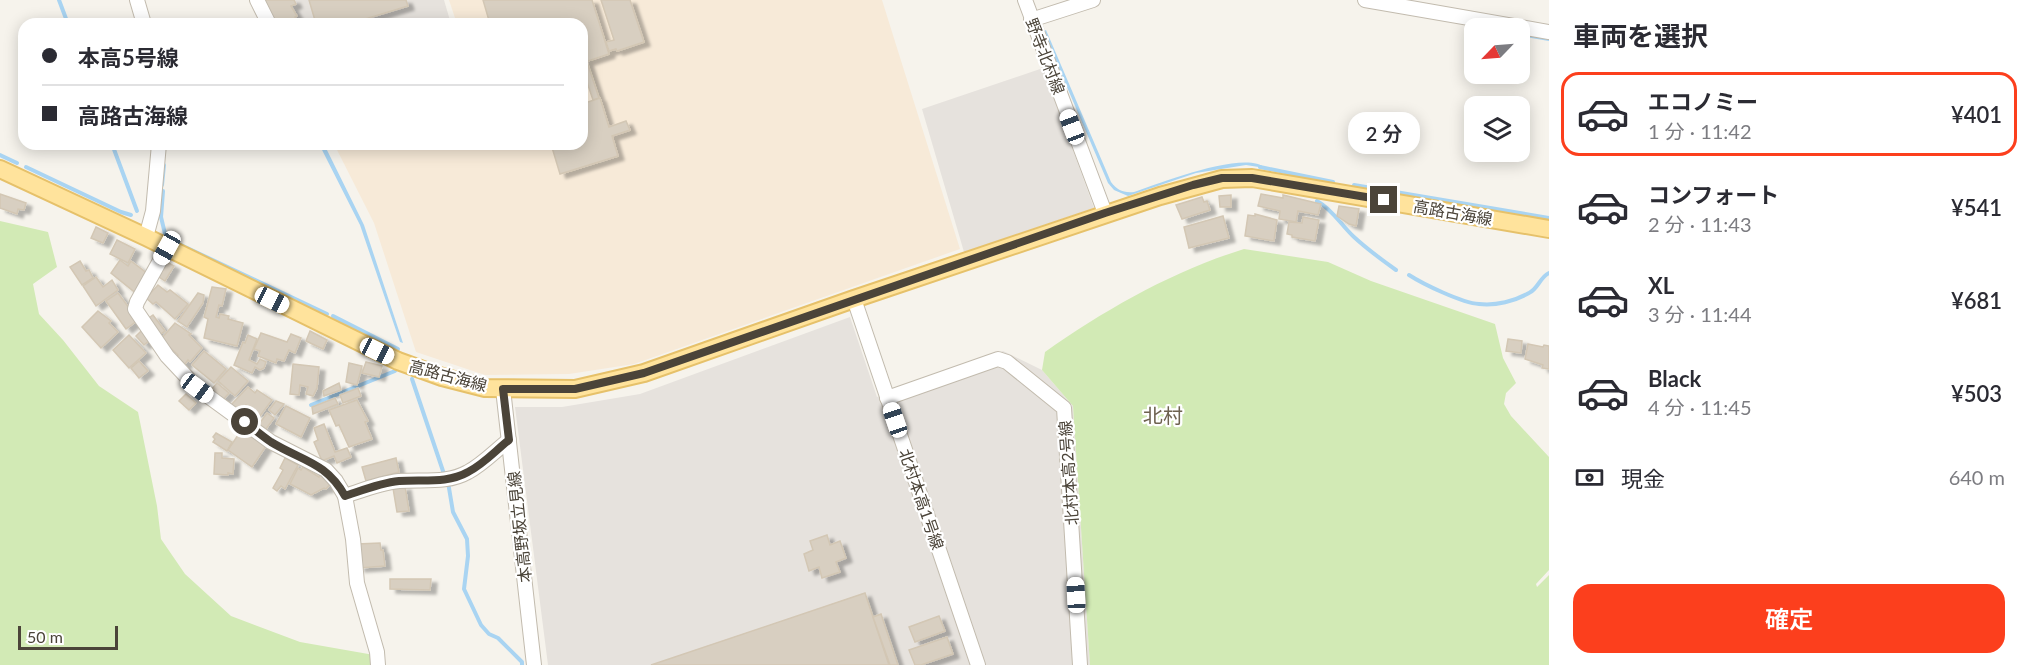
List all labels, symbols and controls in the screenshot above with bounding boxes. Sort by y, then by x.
street label: 野寺北村線 [1023,15,1069,97]
north arrow [1464,18,1530,84]
map controls [1464,18,1530,162]
text: 車両を選択 [1573,19,1708,52]
text: 本高5号線 [78,44,179,71]
icon: car [1576,87,1630,141]
text: エコノミー [1648,88,1758,115]
button: layers [1464,96,1530,162]
text: ¥401 [1951,101,2002,128]
text: 高路古海線 [78,102,188,129]
car [1057,107,1087,147]
callout: 2 分 [1348,113,1420,155]
text: 1 分 · 11:42 [1648,119,1752,143]
text: 2 分 [1366,121,1402,145]
icon: car [1576,180,1630,234]
text: コンフォート [1648,181,1779,208]
route end [1370,186,1397,213]
text: ¥541 [1951,194,2002,221]
street label: 高路古海線 [1412,196,1494,228]
text: 2 分 · 11:43 [1648,212,1752,236]
car [150,228,184,268]
text: XL [1648,272,1674,299]
icon: car [1576,273,1630,327]
car [252,284,292,316]
text: ¥681 [1951,287,2002,314]
text: 3 分 · 11:44 [1648,302,1752,326]
car [357,335,397,367]
street label: 高路古海線 [407,355,489,395]
text: Black [1648,365,1701,392]
icon: car [1576,366,1630,420]
car [177,370,217,406]
text: ¥503 [1951,380,2002,407]
text: 4 分 · 11:45 [1648,395,1752,419]
car [881,400,909,440]
district label: 北村 [1143,403,1183,427]
route start [231,408,258,435]
street label: 北村本高2号線 [1055,420,1081,526]
street label: 北村本高1号線 [896,446,948,552]
icon: cash [1573,461,1606,494]
text: 現金 [1621,465,1665,492]
text: 640 m [1949,465,2005,489]
street label: 本高野坂立見線 [504,470,534,584]
car [1066,577,1086,613]
button: 確定 [1573,584,2005,653]
scale bar [18,623,118,650]
text: 50 m [27,627,63,646]

